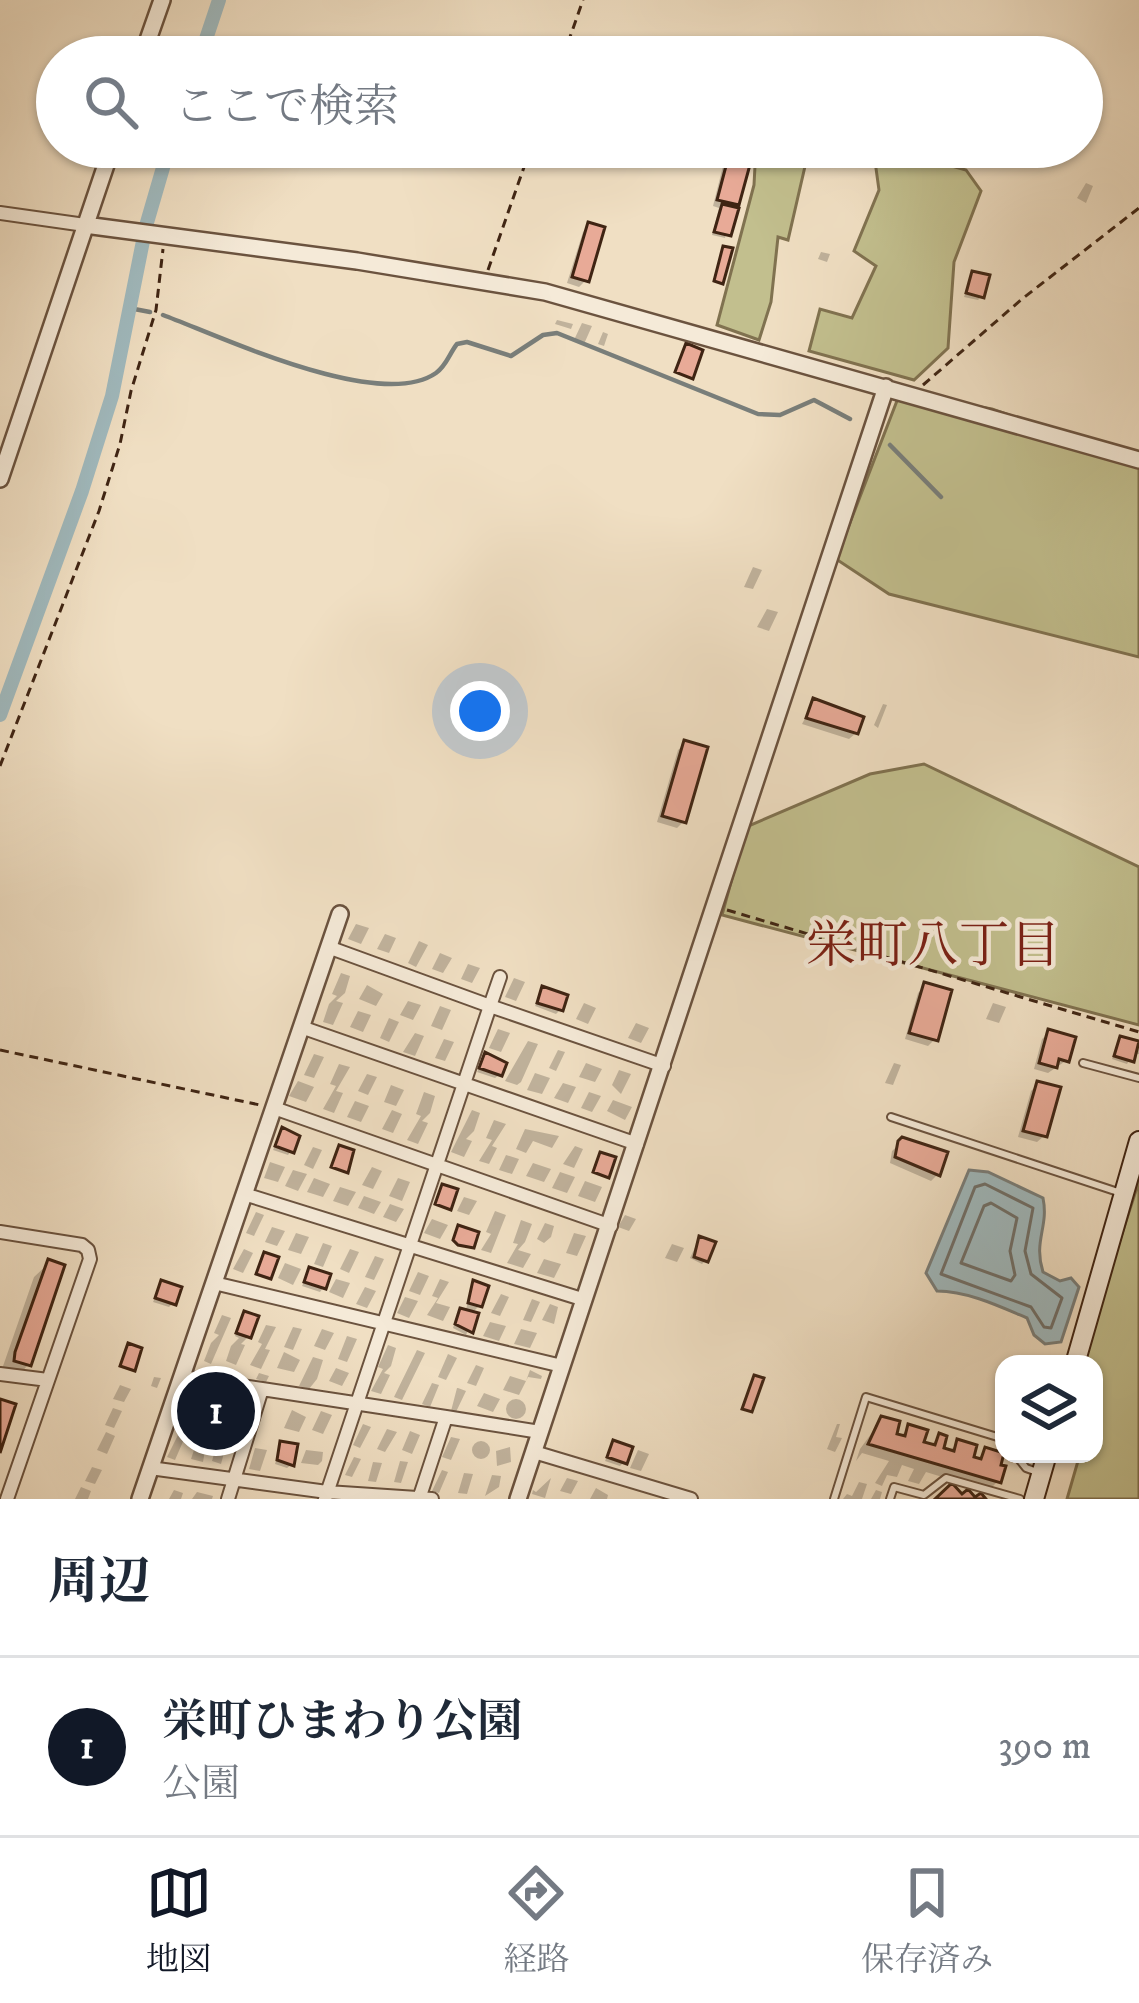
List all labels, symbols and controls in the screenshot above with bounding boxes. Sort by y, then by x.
search box [36,36,1103,168]
icon: search [78,69,144,135]
text: ここで検索 [174,80,399,136]
your location [450,681,510,741]
district label: 栄町八丁目 [805,915,1061,979]
map controls [995,1355,1103,1463]
button: layers [995,1355,1103,1463]
pin: 1 [177,1366,255,1456]
text: 周辺 [48,1551,150,1615]
text: 栄町ひまわり公園 [162,1695,522,1751]
text: 1 [80,1722,94,1771]
text: 390 m [998,1722,1091,1771]
text: 公園 [162,1760,240,1809]
tab: 地図 [146,1860,212,1981]
tab: 経路 [503,1860,569,1981]
tab: 保存済み [861,1860,993,1981]

